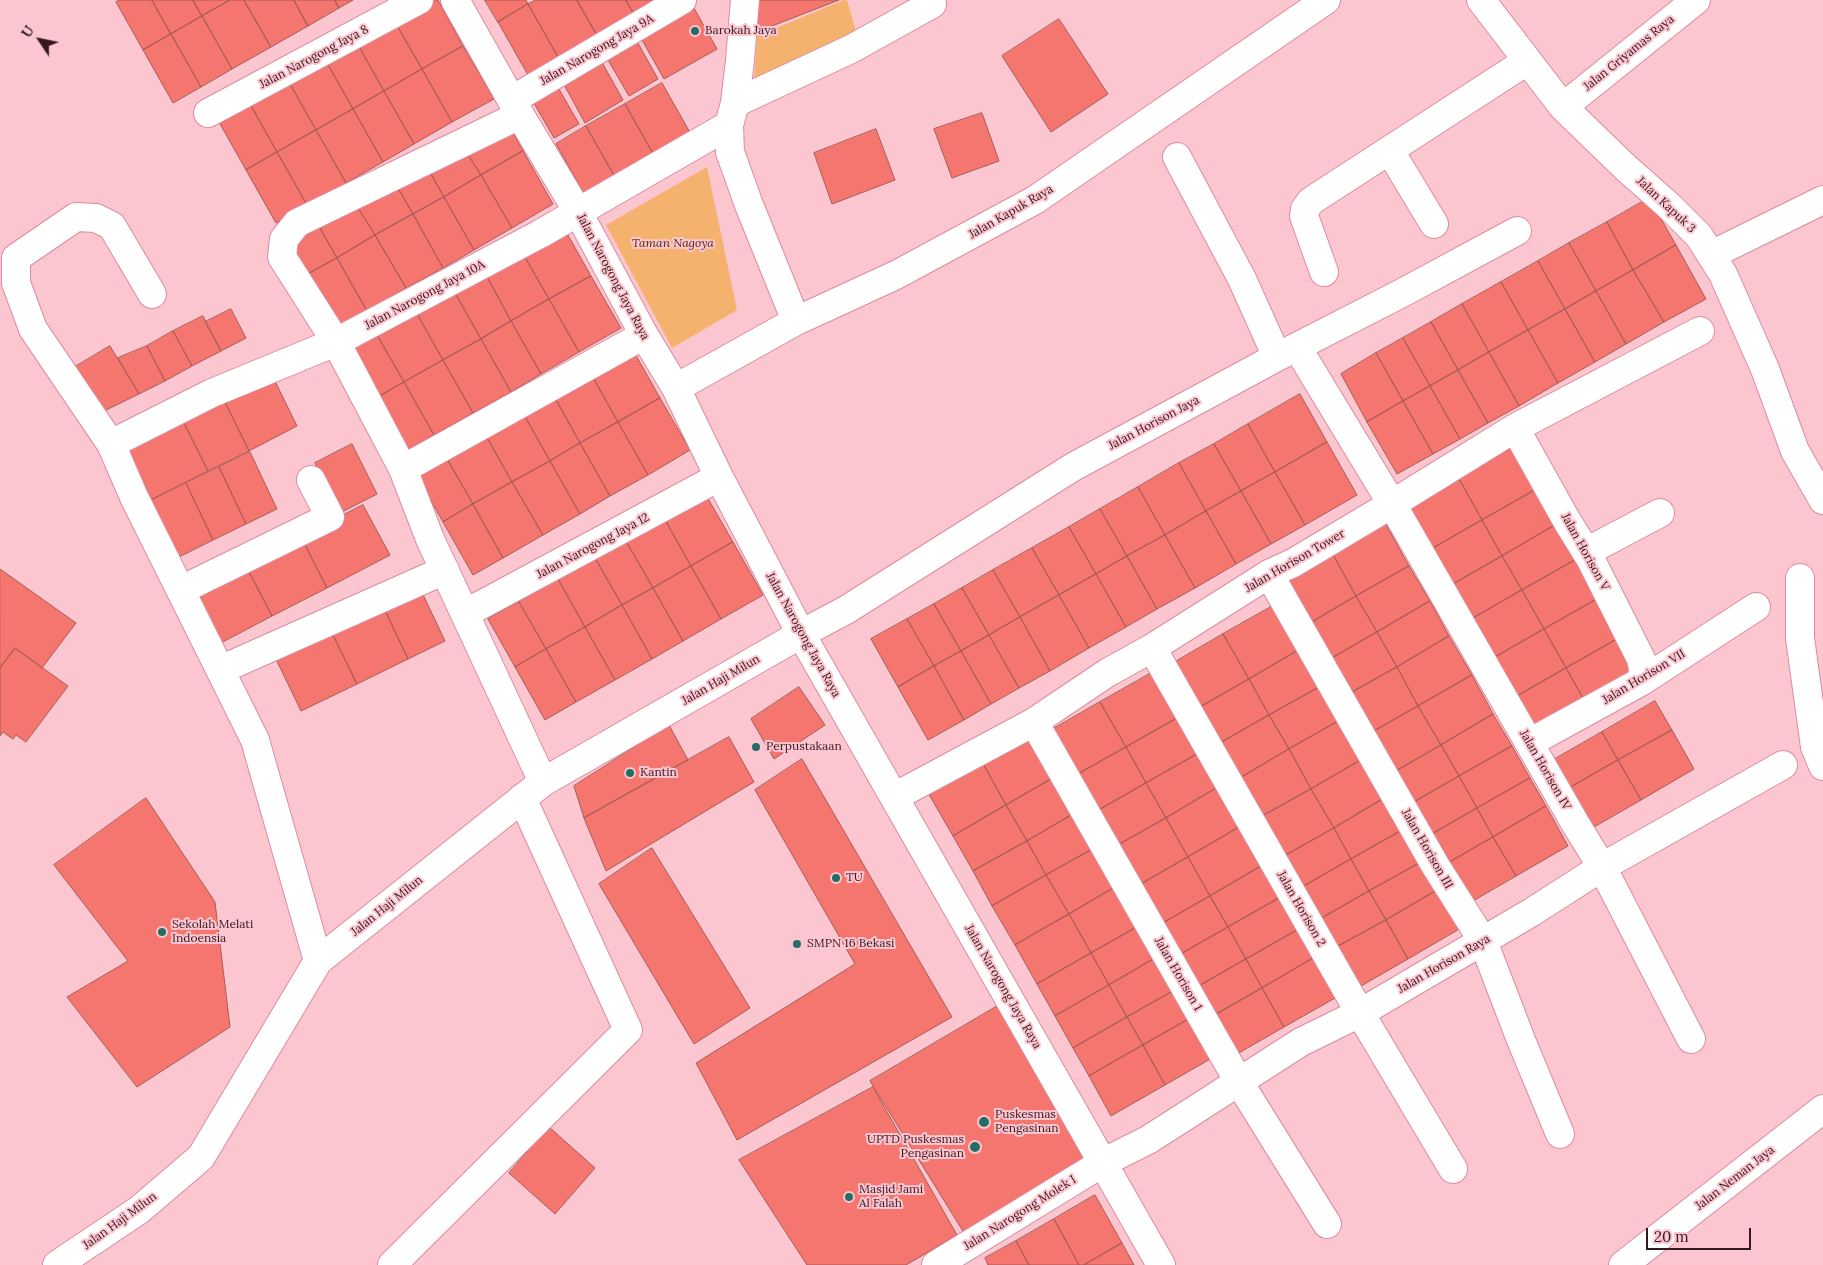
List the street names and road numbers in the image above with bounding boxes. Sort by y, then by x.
street label: Jalan Narogong Jaya 9A [538,12,656,88]
street label: Jalan Griyamas Raya [1581,12,1677,94]
street label: Jalan Narogong Jaya 8 [257,22,371,92]
street label: Jalan Kapuk 3 [1634,174,1698,236]
street label: Jalan Kapuk Raya [966,182,1056,242]
street label: Jalan Narogong Jaya Raya [574,212,652,342]
street label: Jalan Narogong Jaya 10A [363,257,487,333]
street label: Jalan Horison Jaya [1106,393,1202,453]
street label: Jalan Narogong Jaya 12 [534,510,652,582]
street label: Jalan Horison V [1558,511,1612,593]
street label: Jalan Horison Tower [1242,526,1348,596]
street label: Jalan Narogong Jaya Raya [763,570,843,700]
street label: Jalan Horison VII [1600,647,1688,707]
street label: Jalan Haji Milun [679,652,763,708]
street label: Jalan Horison IV [1516,727,1574,813]
street label: Jalan Horison III [1398,806,1456,892]
street label: Jalan Horison 2 [1274,869,1328,949]
street label: Jalan Haji Milun [348,873,426,939]
street label: Jalan Narogong Jaya Raya [962,922,1044,1052]
street label: Jalan Horison Raya [1395,932,1493,996]
street label: Jalan Horison 1 [1151,935,1205,1013]
street label: Jalan Neman Jaya [1693,1143,1777,1213]
street label: Jalan Narogong Molek I [961,1173,1079,1253]
street label: Jalan Haji Milun [80,1189,160,1253]

